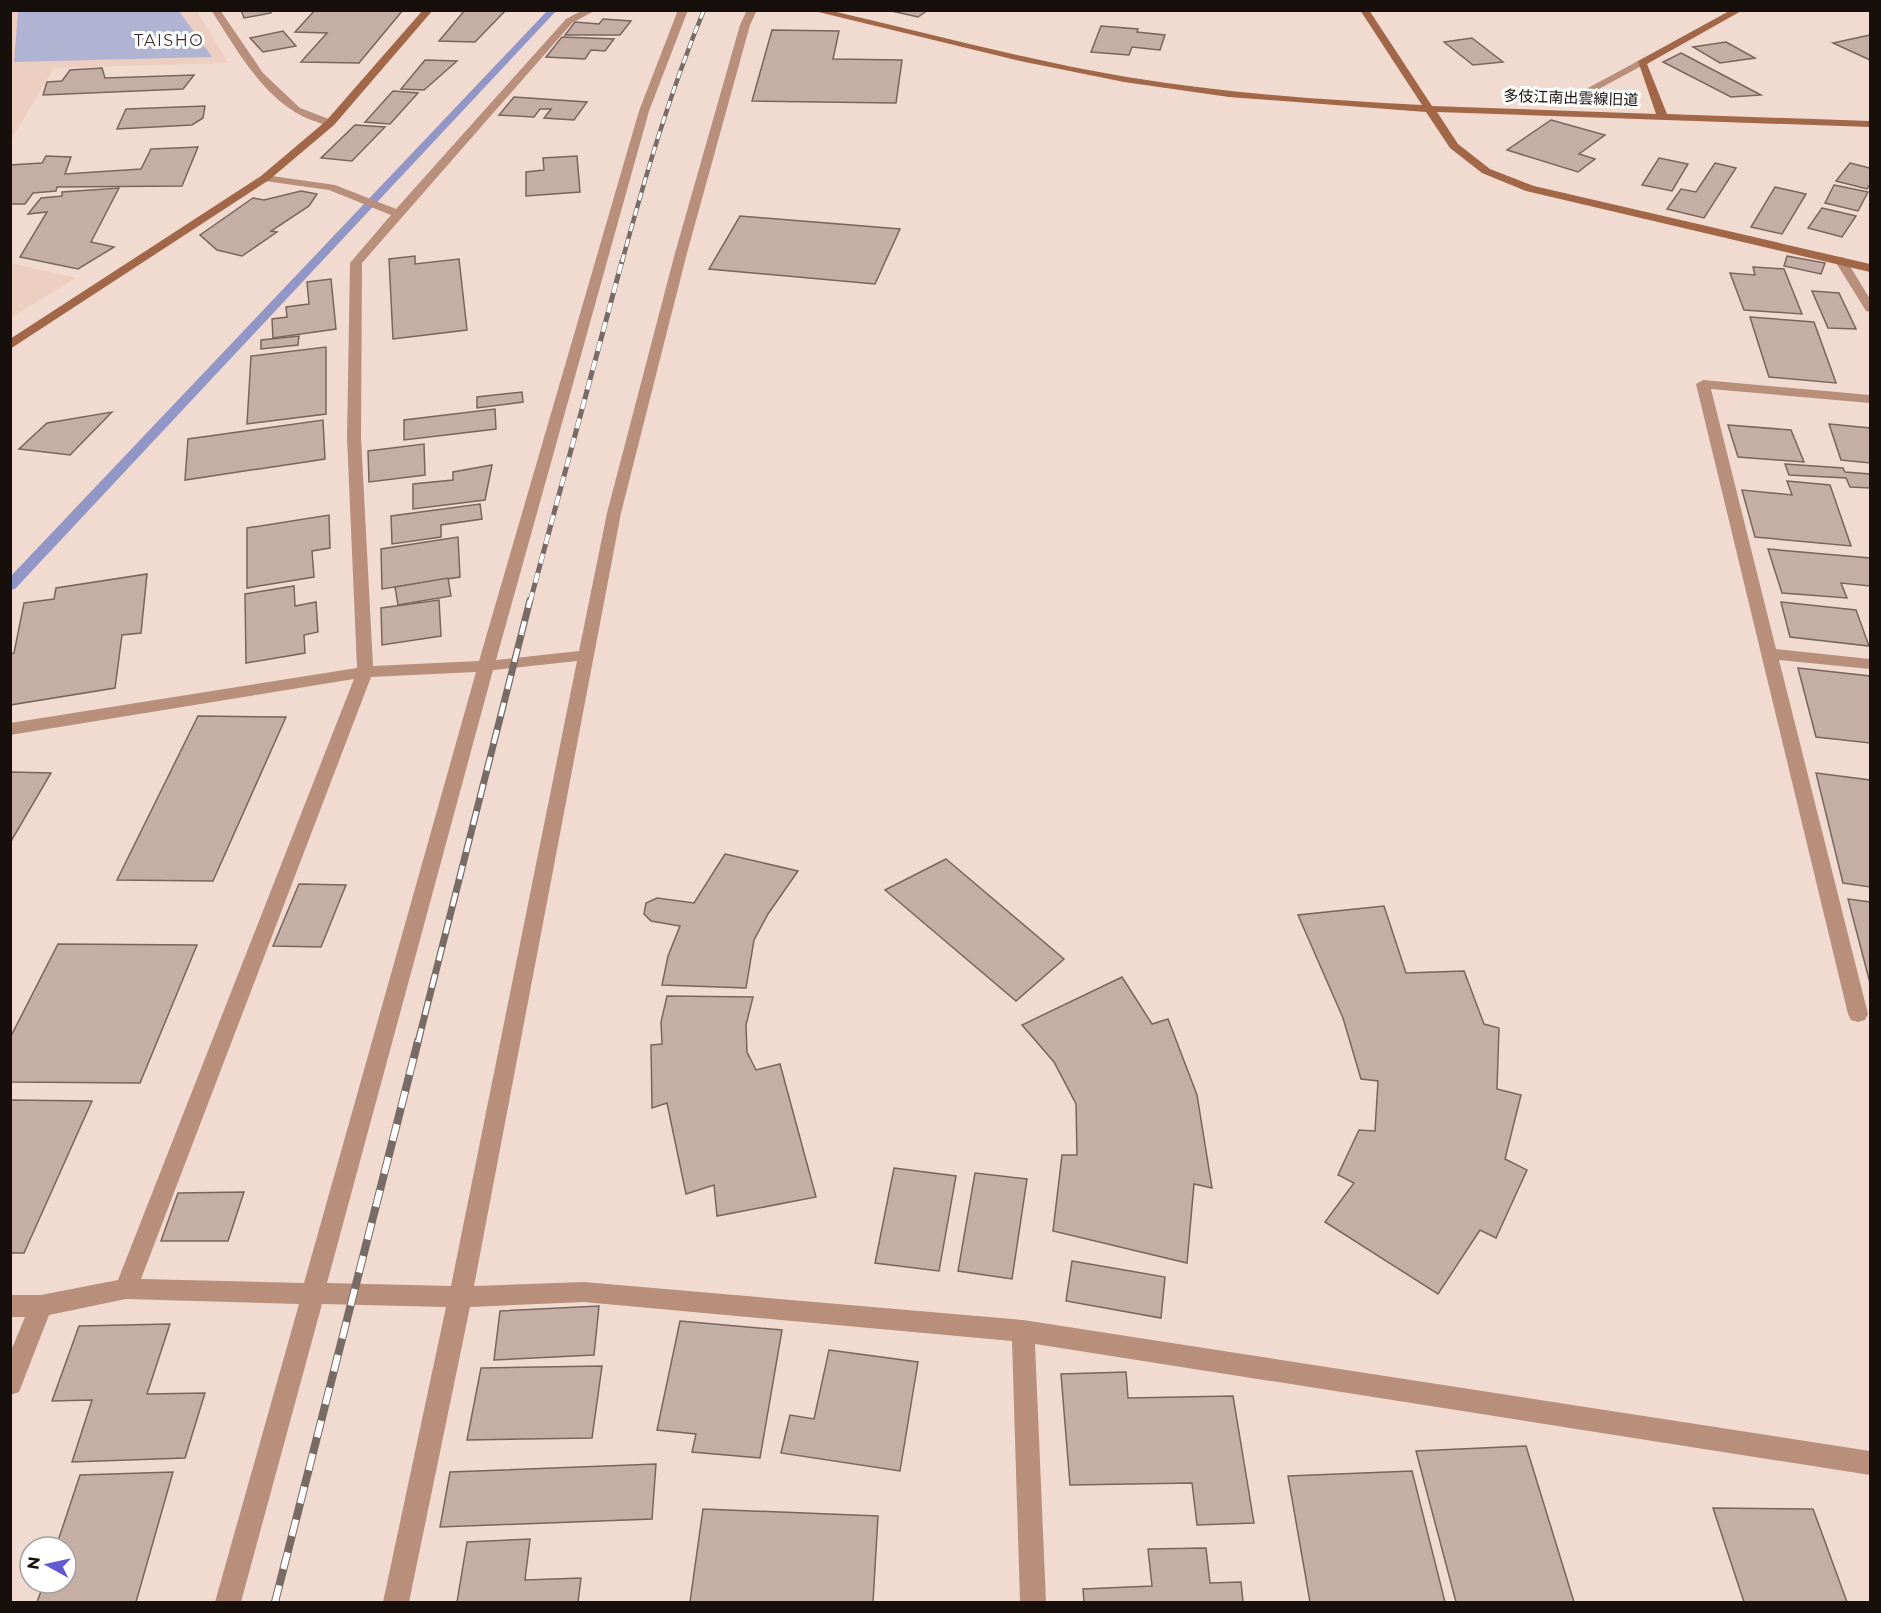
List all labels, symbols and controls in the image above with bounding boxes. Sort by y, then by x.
district label: TAISHO [134,31,204,50]
street label: 多伎江南出雲線旧道 [1503,86,1639,109]
north arrow [18,1535,78,1595]
text: N [23,1555,44,1571]

